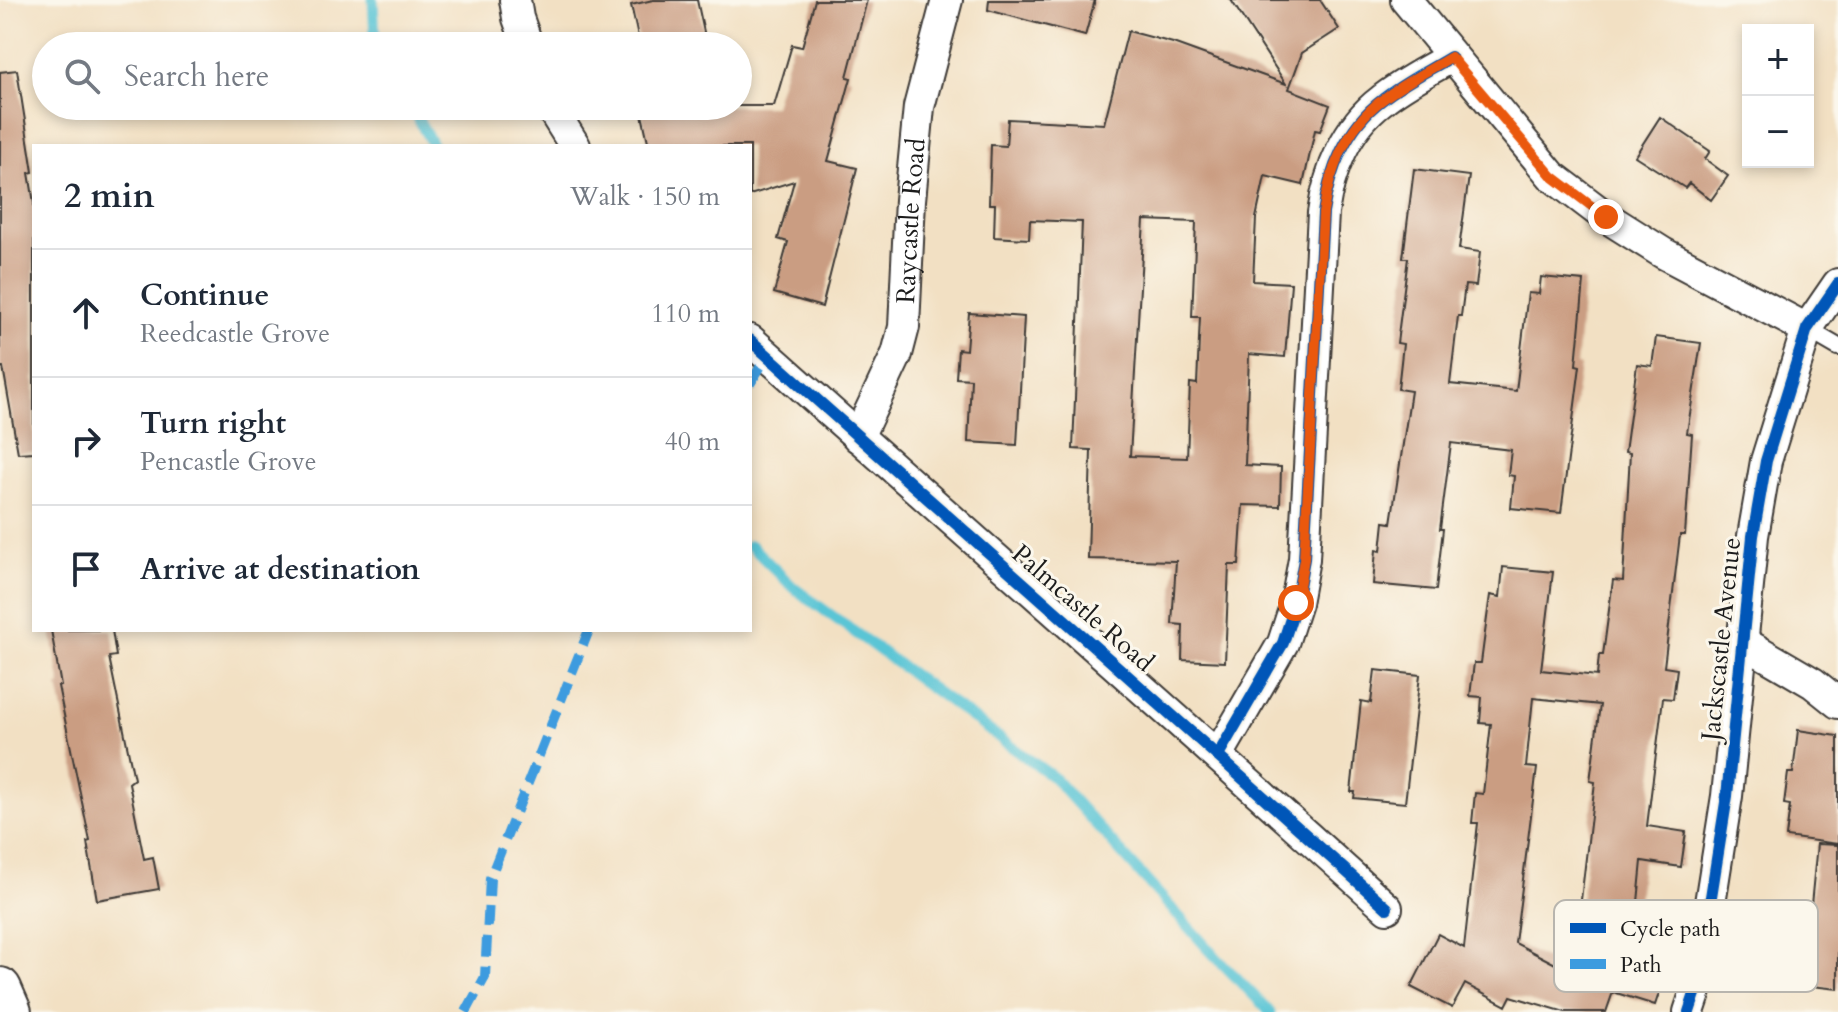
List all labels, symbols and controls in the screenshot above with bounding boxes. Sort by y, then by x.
map controls [1742,24,1814,168]
button: + [1742,24,1814,96]
search box [32,32,752,120]
icon: search [60,54,104,98]
text: Search here [124,56,269,97]
button: − [1742,96,1814,168]
street label: Raycastle Road [888,136,933,304]
text: 2 min [64,173,155,219]
text: Walk · 150 m [570,179,720,214]
route end [1588,199,1624,235]
text: Continue [140,275,269,316]
icon: ahead [64,291,108,335]
text: 110 m [651,296,720,331]
text: Reedcastle Grove [140,316,330,351]
text: Turn right [140,403,286,444]
icon: right [64,419,108,463]
text: 40 m [664,424,720,459]
text: Pencastle Grove [140,444,316,479]
street label: Palmcastle Road [1004,536,1162,680]
street label: Jackscastle Avenue [1693,536,1749,746]
icon: arrive [64,547,108,591]
text: Arrive at destination [140,549,420,590]
route start [1278,585,1314,621]
legend [1554,900,1818,992]
text: Cycle path [1620,914,1720,944]
text: Path [1620,950,1662,980]

